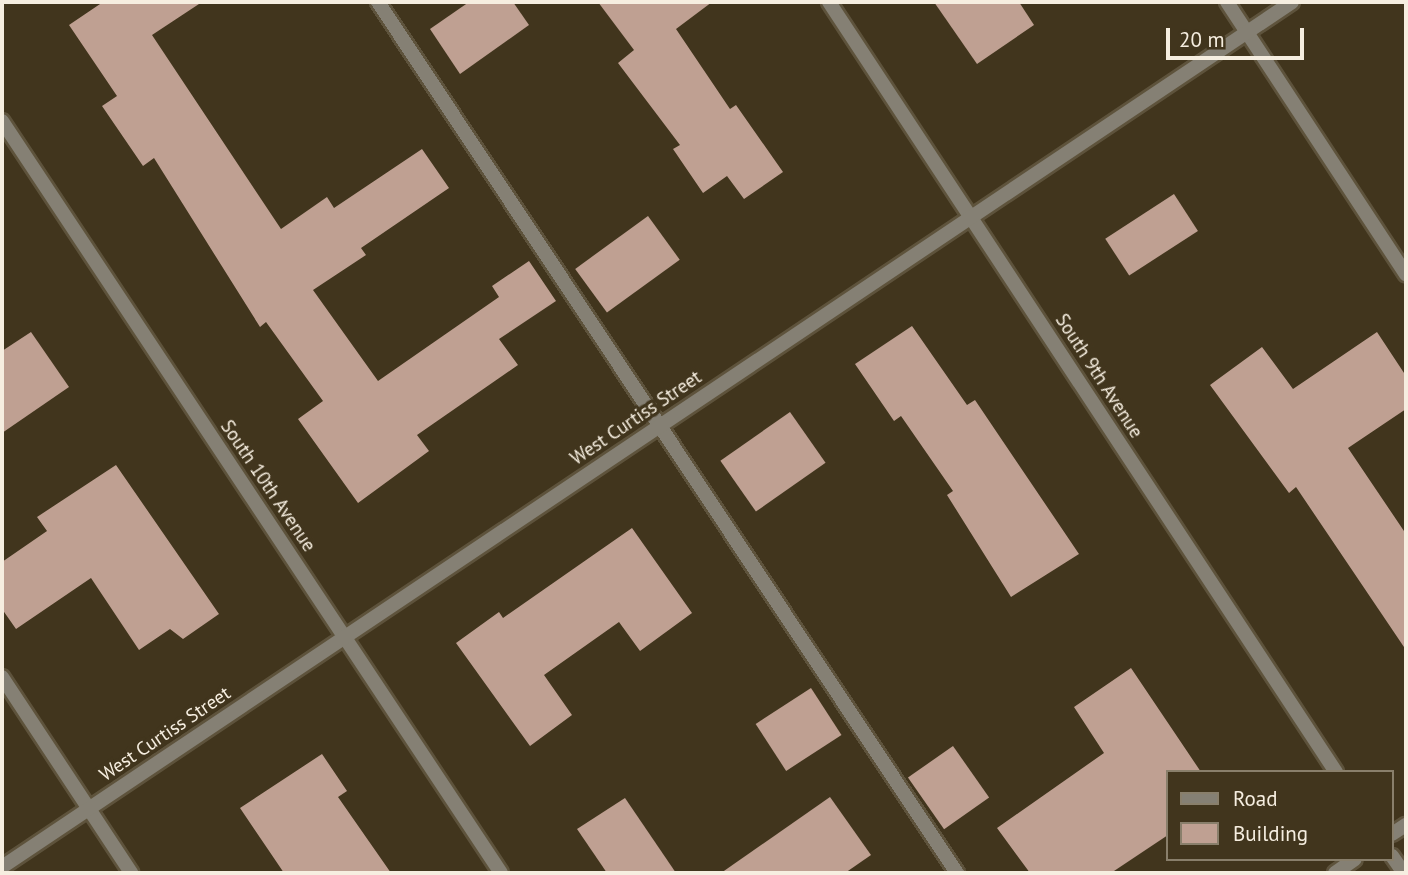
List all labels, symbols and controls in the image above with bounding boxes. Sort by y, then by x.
scale bar [1170,14,1308,58]
text: 20 m [1179,26,1225,53]
street label: South 9th Avenue [1050,309,1148,443]
street label: West Curtiss Street [566,366,706,470]
street label: South 10th Avenue [215,416,321,556]
street label: West Curtiss Street [95,682,235,786]
legend [1166,770,1394,861]
text: Road [1233,785,1277,812]
text: Building [1233,820,1308,847]

